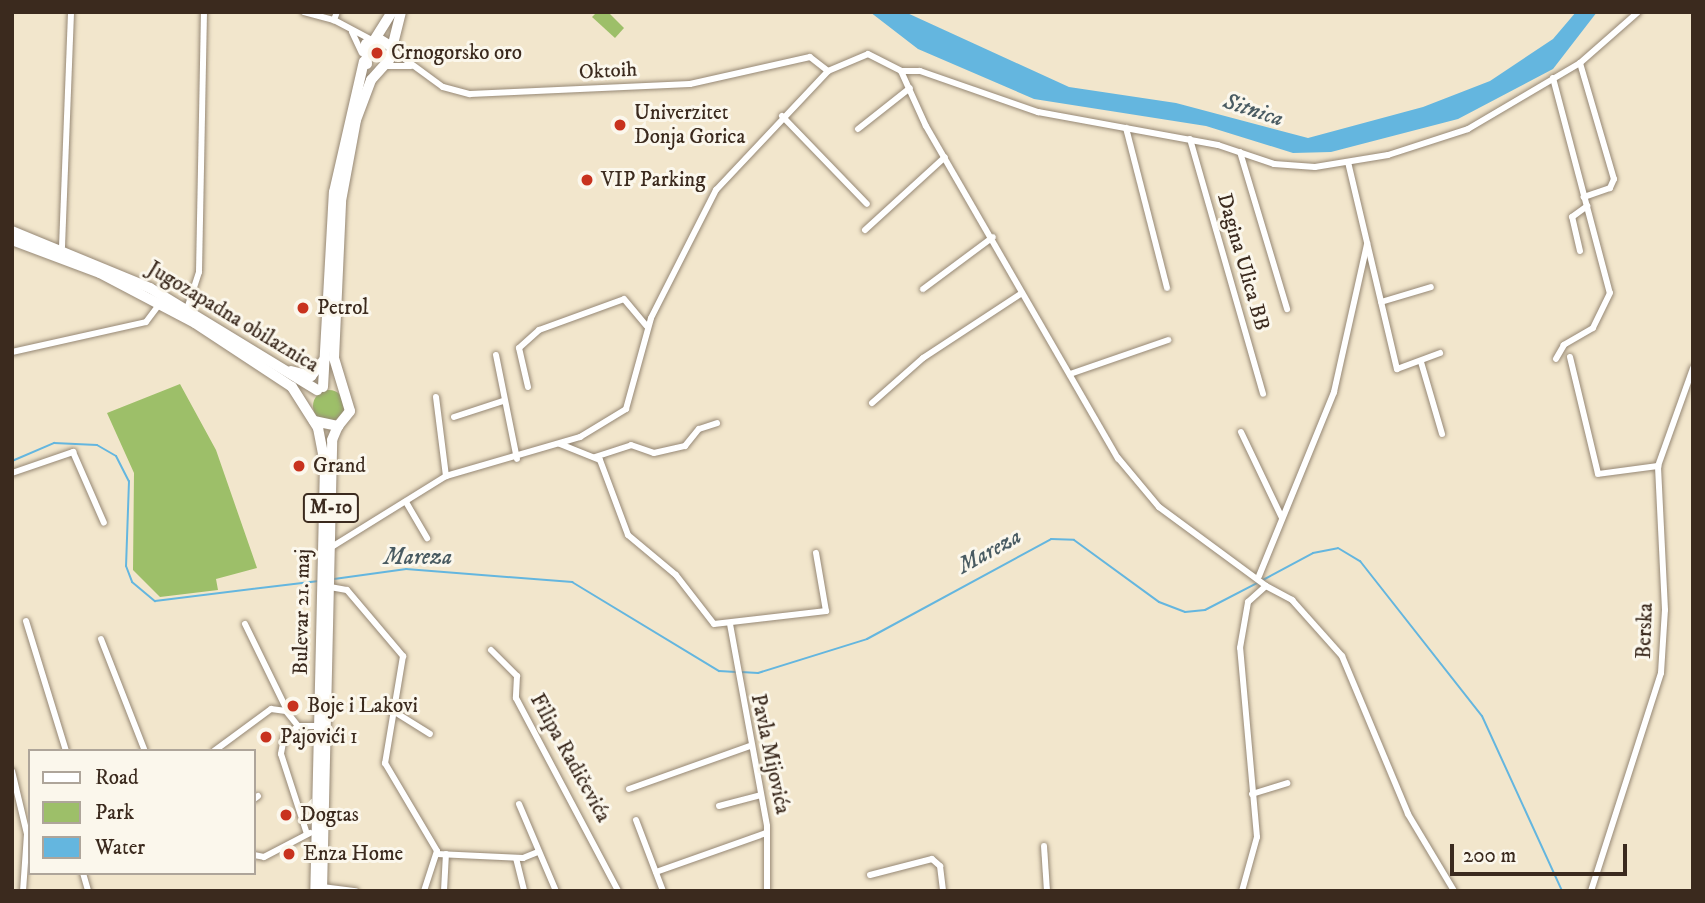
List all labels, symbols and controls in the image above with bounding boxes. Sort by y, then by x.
place label: Crnogorsko oro [391,40,522,66]
marker: Crnogorsko oro [369,45,385,61]
street label: Oktoih [578,57,638,85]
water label: Sitnica [1220,88,1286,134]
place label: Univerzitet Donja Gorica [634,100,745,150]
marker: Univerzitet Donja Gorica [612,117,628,133]
place label: VIP Parking [601,167,705,193]
marker: VIP Parking [579,172,595,188]
street label: Dagina Ulica BB [1211,190,1275,334]
street label: Jugozapadna obilaznica [143,256,323,378]
place label: Petrol [317,295,369,321]
marker: Petrol [295,300,311,316]
place label: Grand [313,453,366,479]
marker: Grand [291,458,307,474]
road number: M-10 [301,492,361,524]
water label: Mareza [953,523,1027,581]
water label: Mareza [384,544,452,572]
street label: Bulevar 21. maj [288,549,316,675]
street label: Berska [1631,603,1659,659]
street label: Filipa Radičevića [524,689,616,827]
street label: Pavla Mijovića [745,692,795,816]
place label: Boje i Lakovi [307,693,418,719]
marker: Boje i Lakovi [285,698,301,714]
place label: Pajovići 1 [280,724,358,750]
marker: Pajovići 1 [258,729,274,745]
legend [28,749,256,875]
text: Road [95,765,139,791]
text: Park [95,800,134,826]
place label: Dogtas [300,802,359,828]
marker: Dogtas [278,807,294,823]
scale bar [1453,830,1630,874]
text: Water [95,835,145,861]
place label: Enza Home [303,841,403,867]
text: 200 m [1463,843,1516,869]
marker: Enza Home [281,846,297,862]

